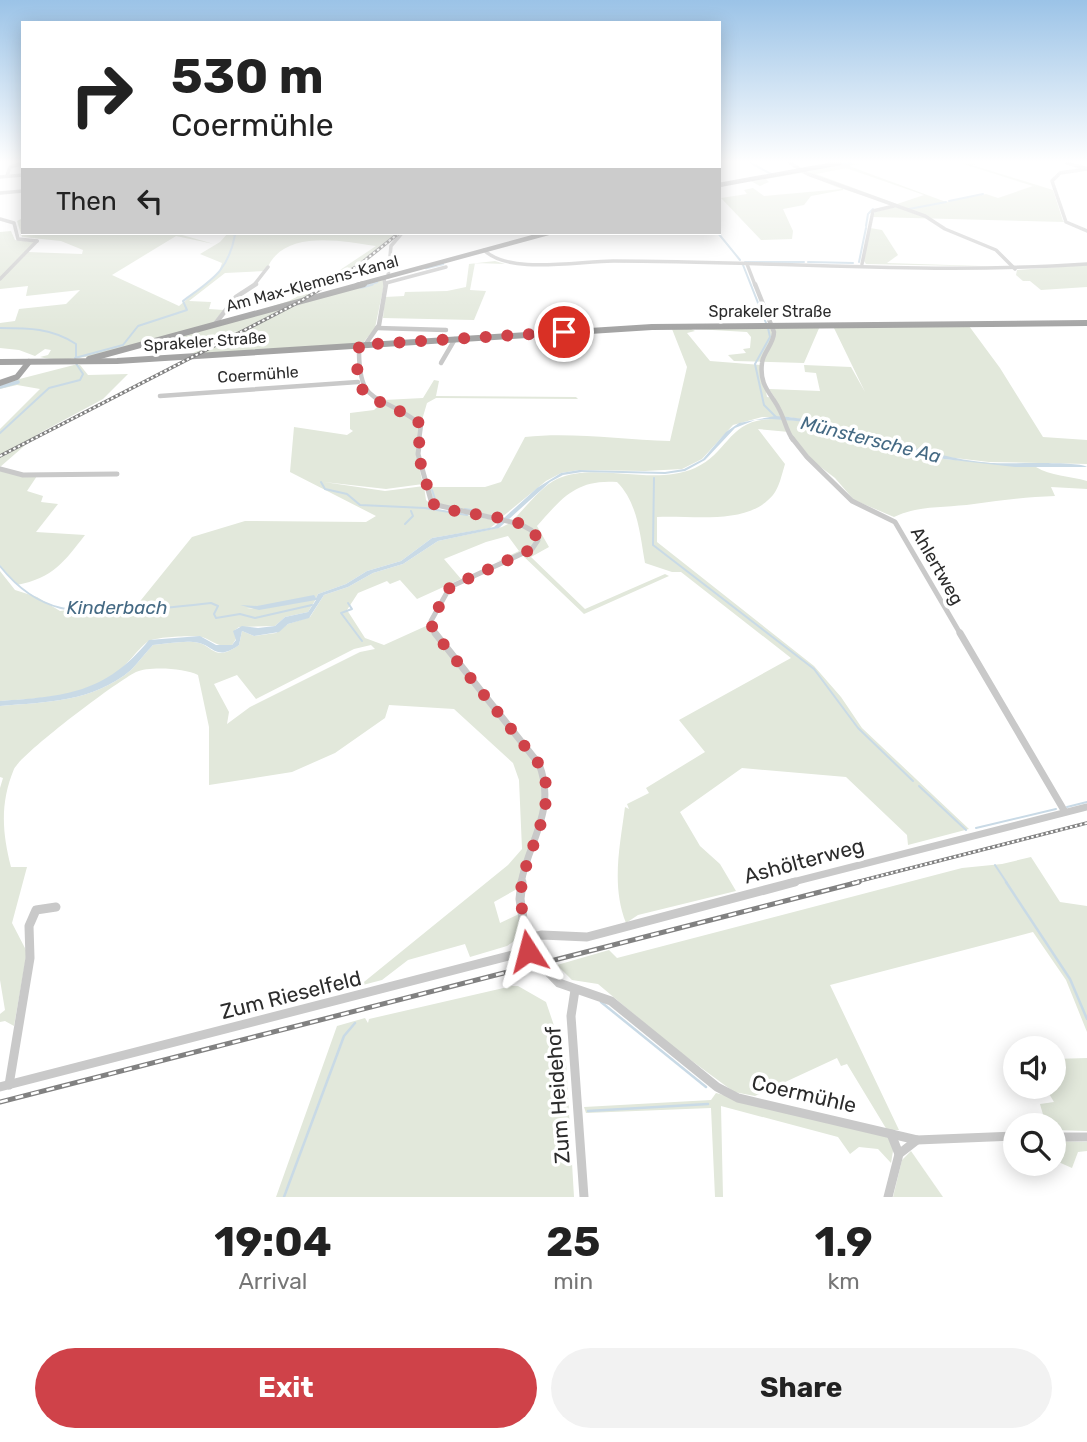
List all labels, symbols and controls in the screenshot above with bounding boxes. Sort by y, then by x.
text: 530 m [171,47,324,105]
icon: right [56,49,147,140]
text: Coermühle [171,106,334,144]
icon: left [131,182,169,220]
text: Then [56,186,117,217]
street label: Am Max-Klemens-Kanal [224,251,401,316]
pin [534,302,594,362]
street label: Sprakeler Straße [709,302,832,321]
icon: arrive [545,313,583,351]
street label: Sprakeler Straße [143,328,267,355]
street label: Coermühle [217,362,299,387]
water label: Münstersche Aa [799,411,943,468]
street label: Ahlertweg [906,523,968,609]
water label: Kinderbach [67,596,167,619]
street label: Ashölterweg [741,832,867,889]
position arrow [491,914,565,988]
street label: Zum Rieselfeld [218,965,364,1024]
street label: Zum Heidehof [540,1026,575,1165]
map controls [1003,1036,1066,1176]
button: sound [1003,1036,1066,1099]
street label: Coermühle [749,1069,859,1118]
button: search [1003,1113,1066,1176]
text: 19:04 [214,1217,332,1267]
text: 25 [546,1217,600,1267]
text: 1.9 [815,1217,873,1267]
text: Arrival [238,1267,307,1295]
text: min [553,1267,593,1295]
text: km [828,1267,860,1295]
button: Exit [35,1348,537,1428]
button: Share [551,1348,1052,1428]

